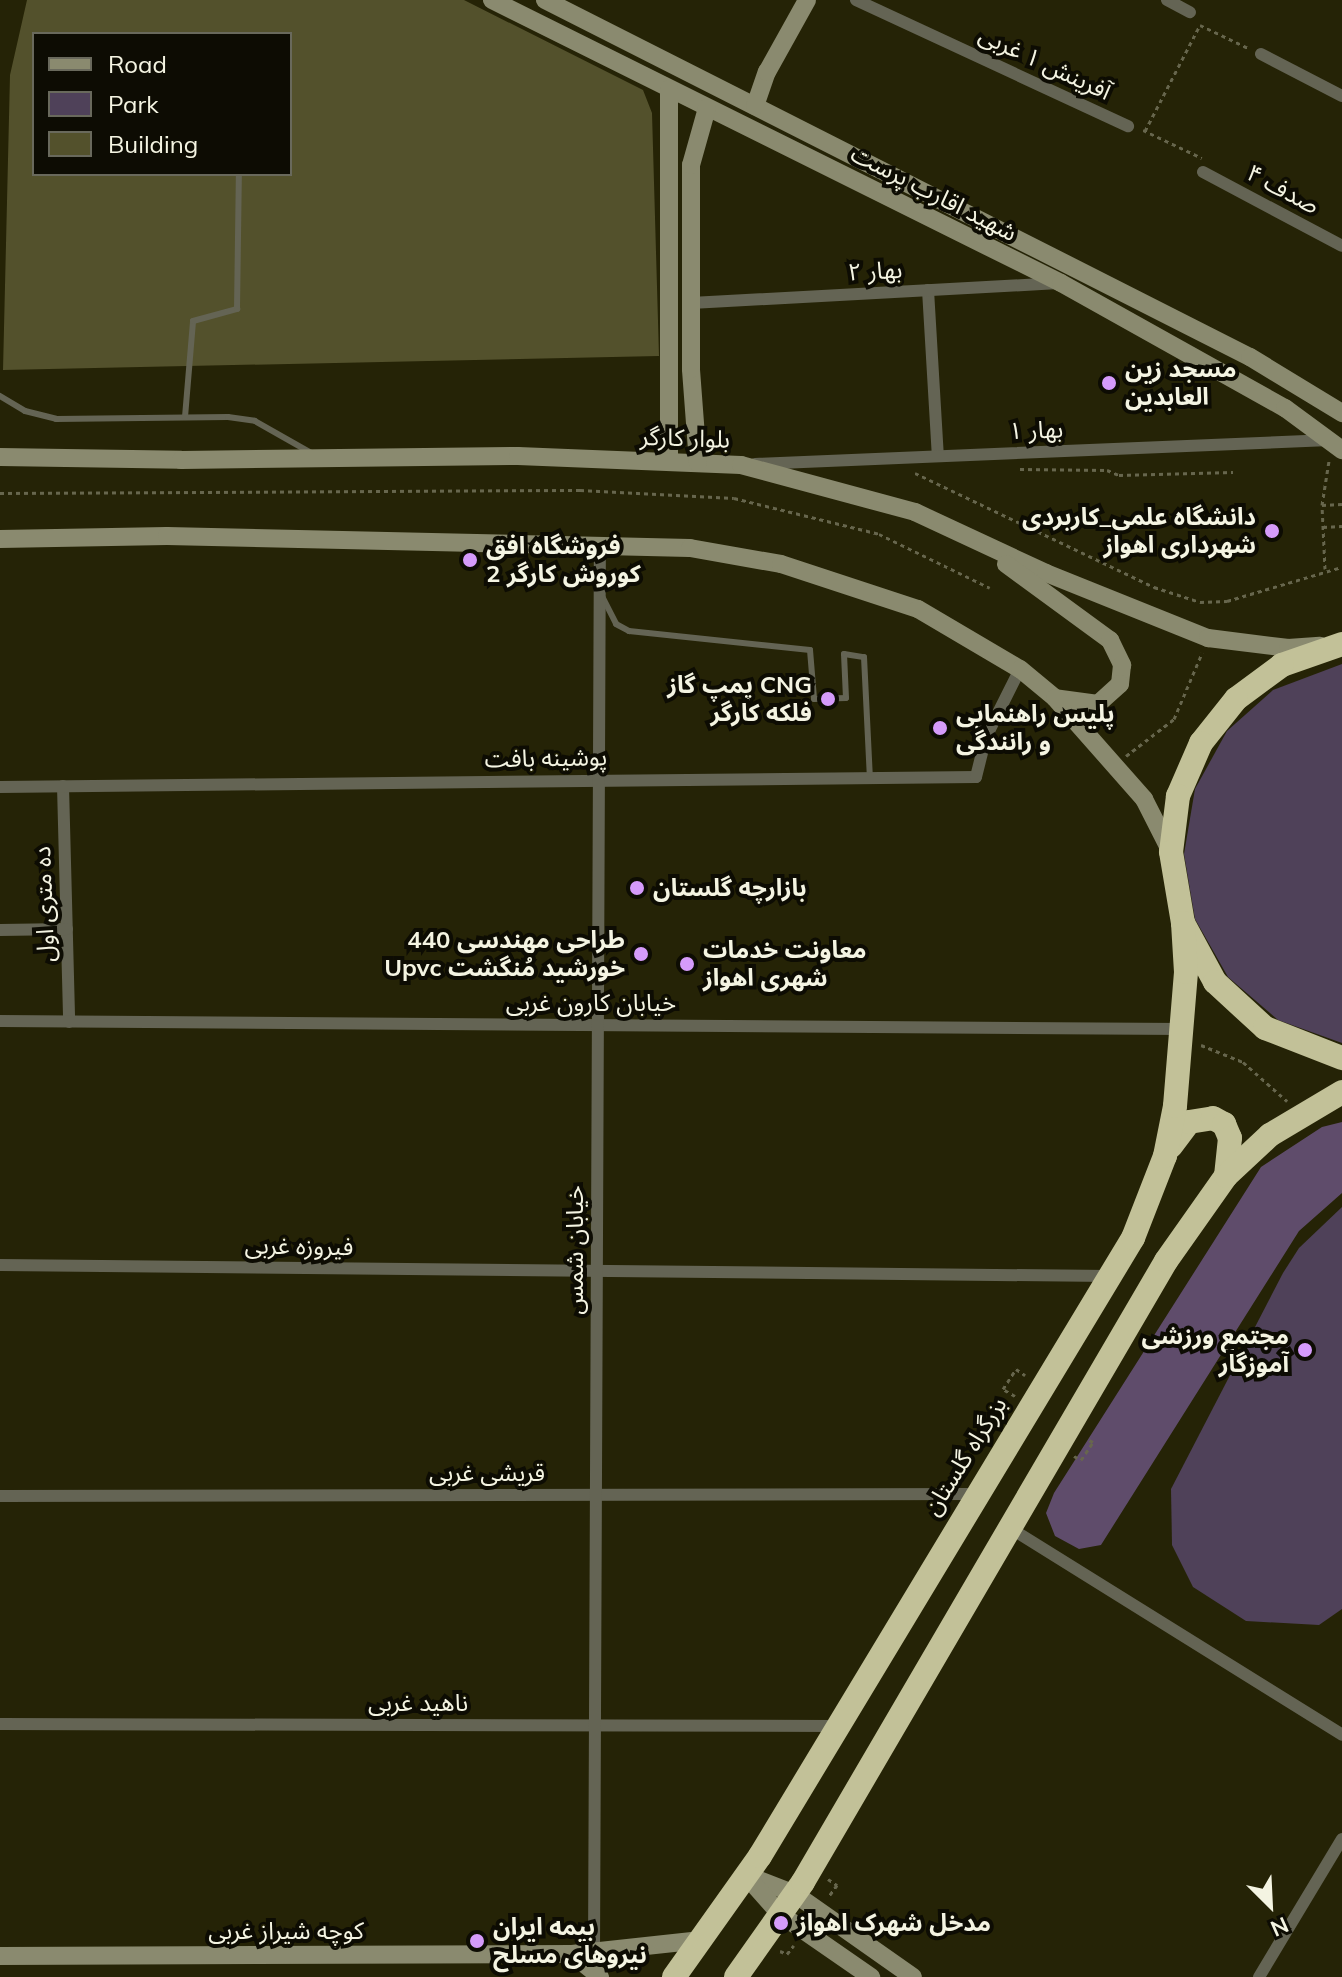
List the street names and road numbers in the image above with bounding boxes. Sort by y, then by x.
street label: آفرینش ۱ غربی [974,20,1116,106]
street label: شهید اقارب پرست [846,139,1022,247]
street label: صدف ۴ [1242,158,1324,220]
street label: بهار ۲ [847,255,903,287]
street label: بهار ۱ [1008,415,1064,445]
street label: بلوار کارگر [640,422,730,454]
street label: پوشینه بافت [484,743,608,773]
street label: ده متری اول [28,845,60,963]
street label: خیابان کارون غربی [506,989,676,1017]
street label: خیابان شمس [561,1185,589,1315]
street label: فیروزه غربی [244,1231,354,1261]
street label: بزرگراه گلستان [917,1391,1013,1521]
street label: قریشی غربی [429,1459,545,1487]
street label: ناهید غربی [368,1689,468,1717]
street label: کوچه شیراز غربی [208,1917,364,1945]

